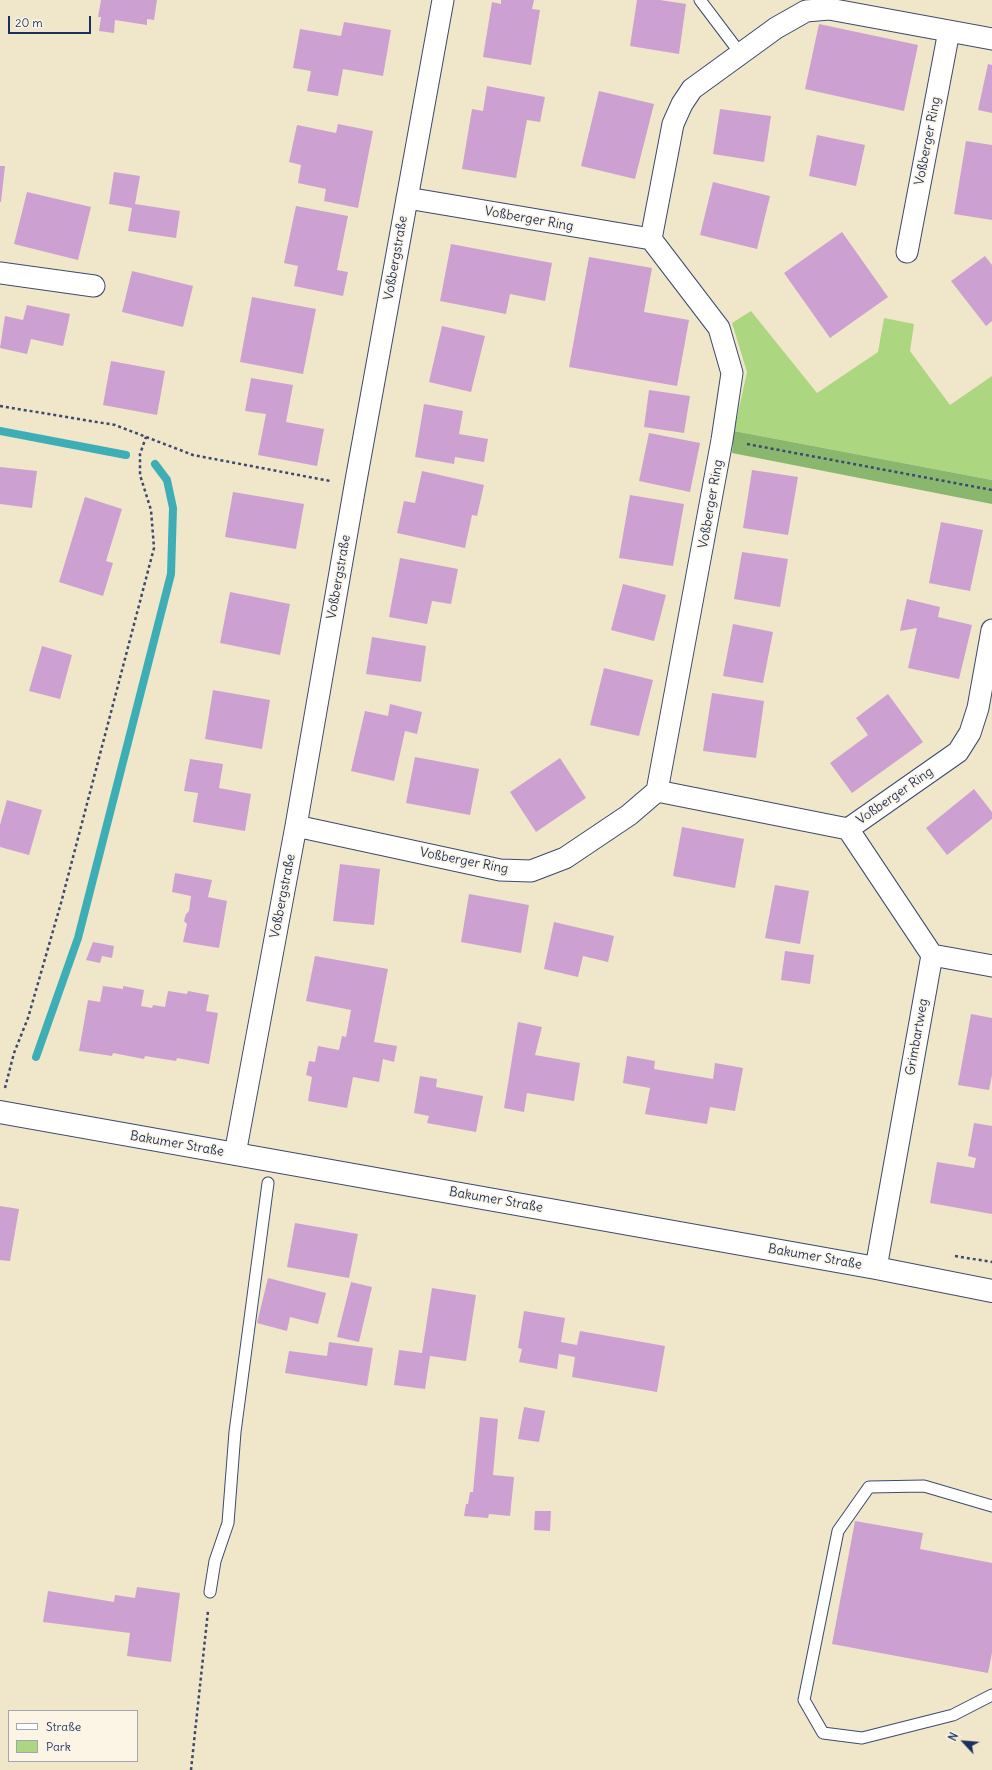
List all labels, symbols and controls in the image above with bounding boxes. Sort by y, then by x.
scale bar [10,8,93,34]
text: 20 m [15,15,43,30]
street label: Voßberger Ring [912,95,944,187]
street label: Voßberger Ring [483,204,575,234]
street label: Voßbergstraße [381,215,411,301]
street label: Voßberger Ring [696,458,726,550]
street label: Voßbergstraße [324,534,354,620]
street label: Voßberger Ring [854,764,936,828]
street label: Voßberger Ring [418,845,510,877]
street label: Voßbergstraße [267,853,299,939]
street label: Grimbartweg [903,997,931,1077]
street label: Bakumer Straße [129,1128,225,1160]
street label: Bakumer Straße [448,1184,544,1216]
street label: Bakumer Straße [767,1241,863,1273]
legend [8,1710,138,1762]
text: Straße [46,1719,81,1734]
north arrow [944,1722,984,1762]
text: N [945,1730,961,1743]
text: Park [46,1739,71,1754]

